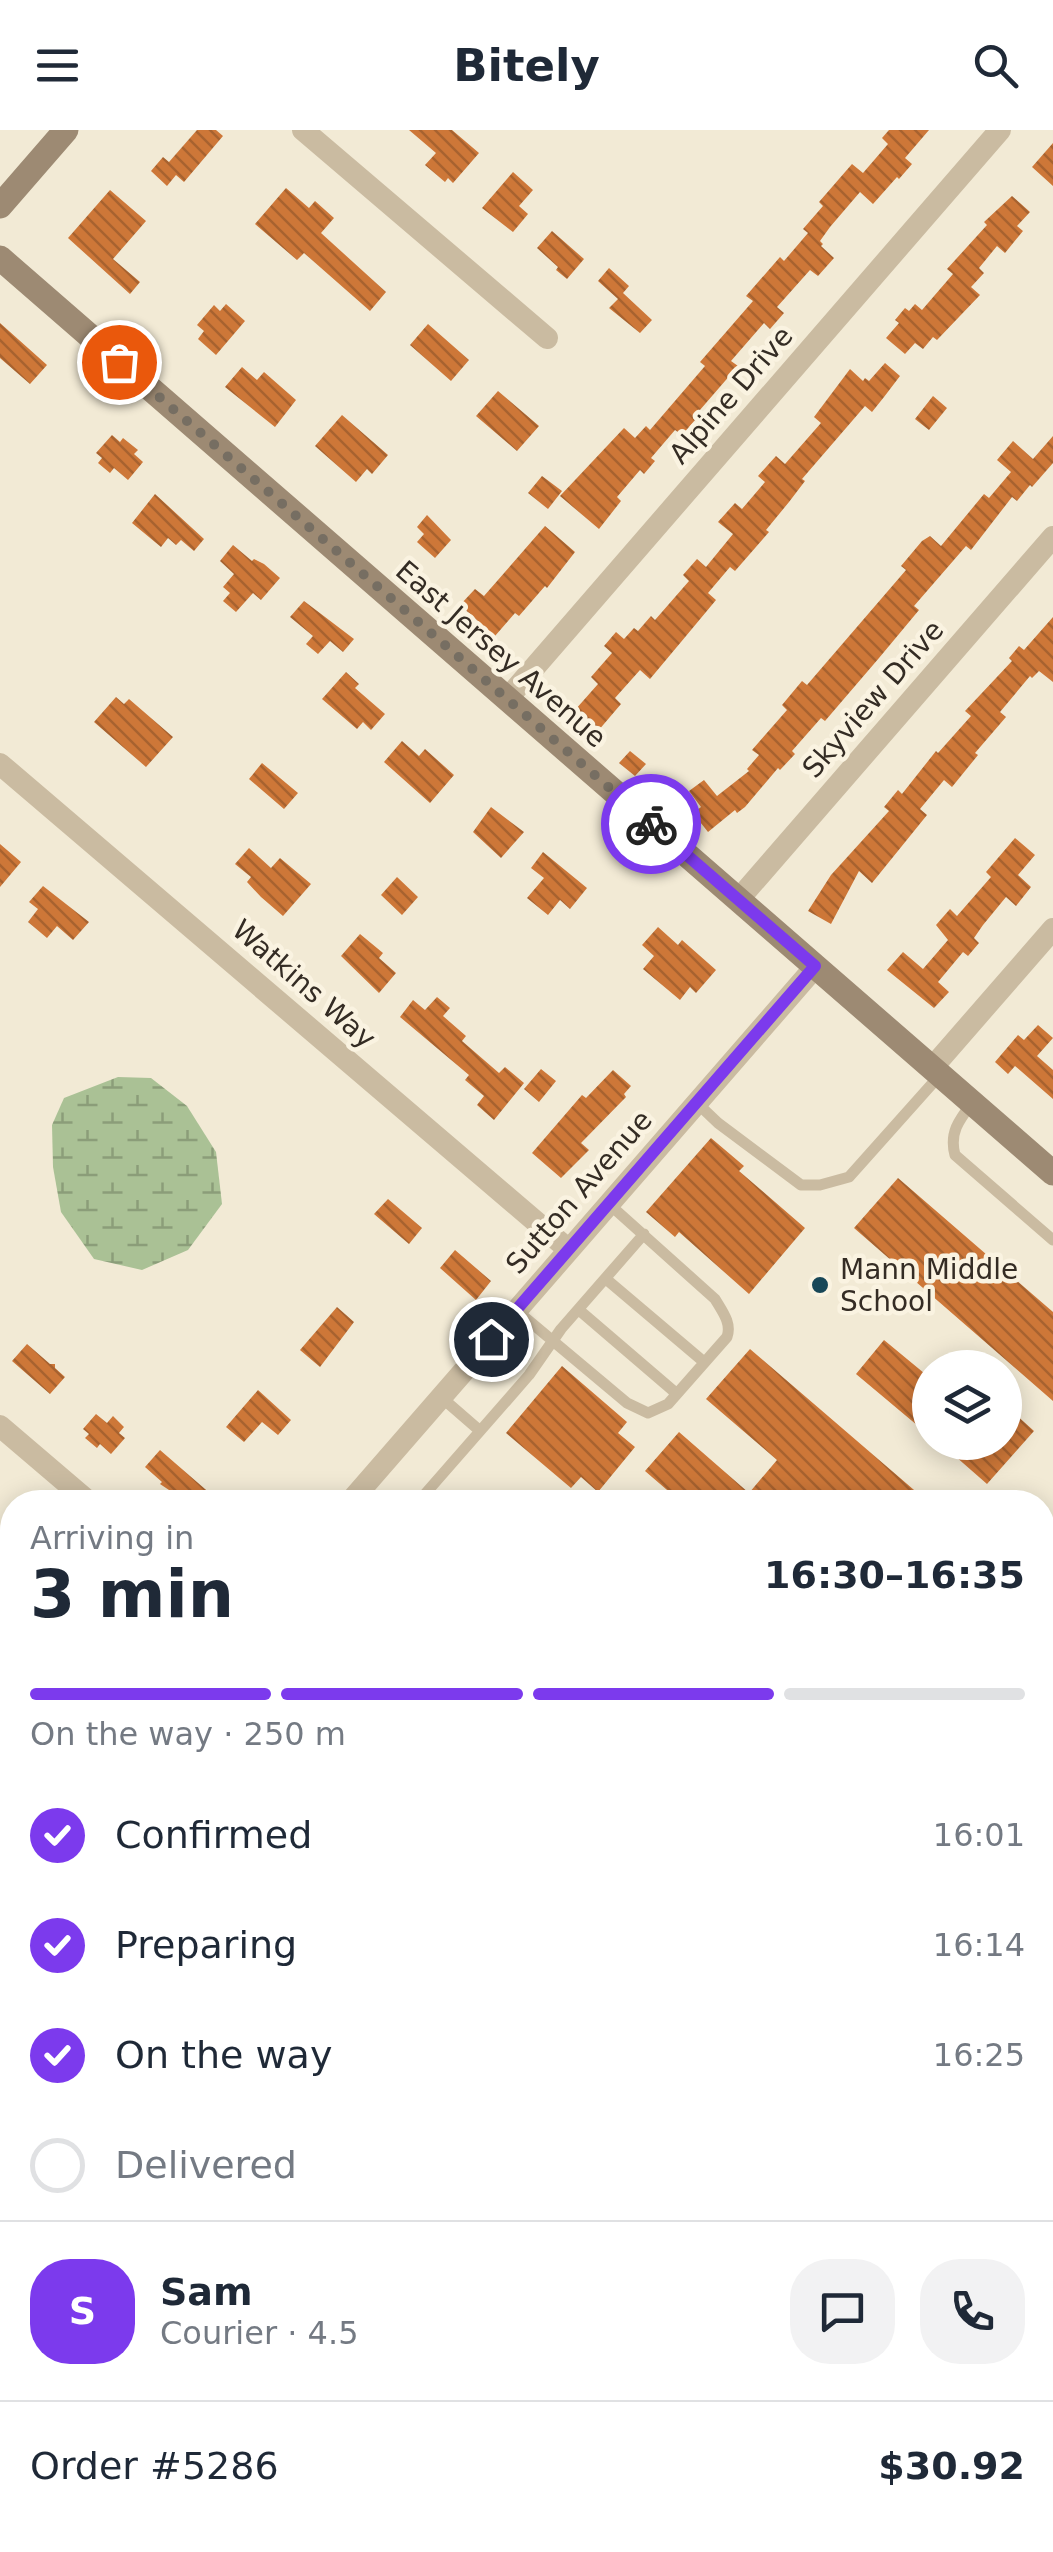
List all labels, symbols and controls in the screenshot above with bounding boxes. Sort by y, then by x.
icon: menu [30,38,85,93]
icon: search [968,38,1023,93]
text: Bitely [453,39,600,92]
pin [77,320,162,405]
street label: Alpine Drive [662,320,800,470]
icon: bag [92,335,147,390]
street label: East Jersey Avenue [389,554,613,754]
street label: Skyview Drive [796,614,950,784]
courier [601,774,701,874]
icon: bike [624,797,679,852]
street label: Watkins Way [226,913,382,1055]
street label: Sutton Avenue [499,1104,659,1280]
place label: Mann Middle School [840,1253,1018,1318]
marker: Mann Middle School [809,1274,831,1296]
pin [449,1297,534,1382]
icon: home [464,1312,519,1367]
map controls [912,1350,1022,1460]
button: layers [912,1350,1022,1460]
text: Arriving in [30,1519,194,1557]
text: 16:30–16:35 [764,1553,1025,1597]
text: 3 min [30,1557,234,1632]
text: On the way · 250 m [30,1715,346,1753]
icon: check [30,1808,85,1863]
text: Confirmed [115,1813,312,1857]
text: 16:01 [933,1816,1025,1854]
icon: check [30,1918,85,1973]
text: Preparing [115,1923,297,1967]
text: 16:14 [933,1926,1025,1964]
icon: check [30,2028,85,2083]
text: On the way [115,2033,332,2077]
text: 16:25 [933,2036,1025,2074]
text: Delivered [115,2143,297,2187]
button: chat [790,2259,895,2364]
button: phone [920,2259,1025,2364]
text: Sam [160,2270,253,2314]
text: S [69,2289,96,2333]
text: Courier · 4.5 [160,2314,359,2352]
text: Order #5286 [30,2444,279,2488]
text: $30.92 [878,2444,1025,2488]

